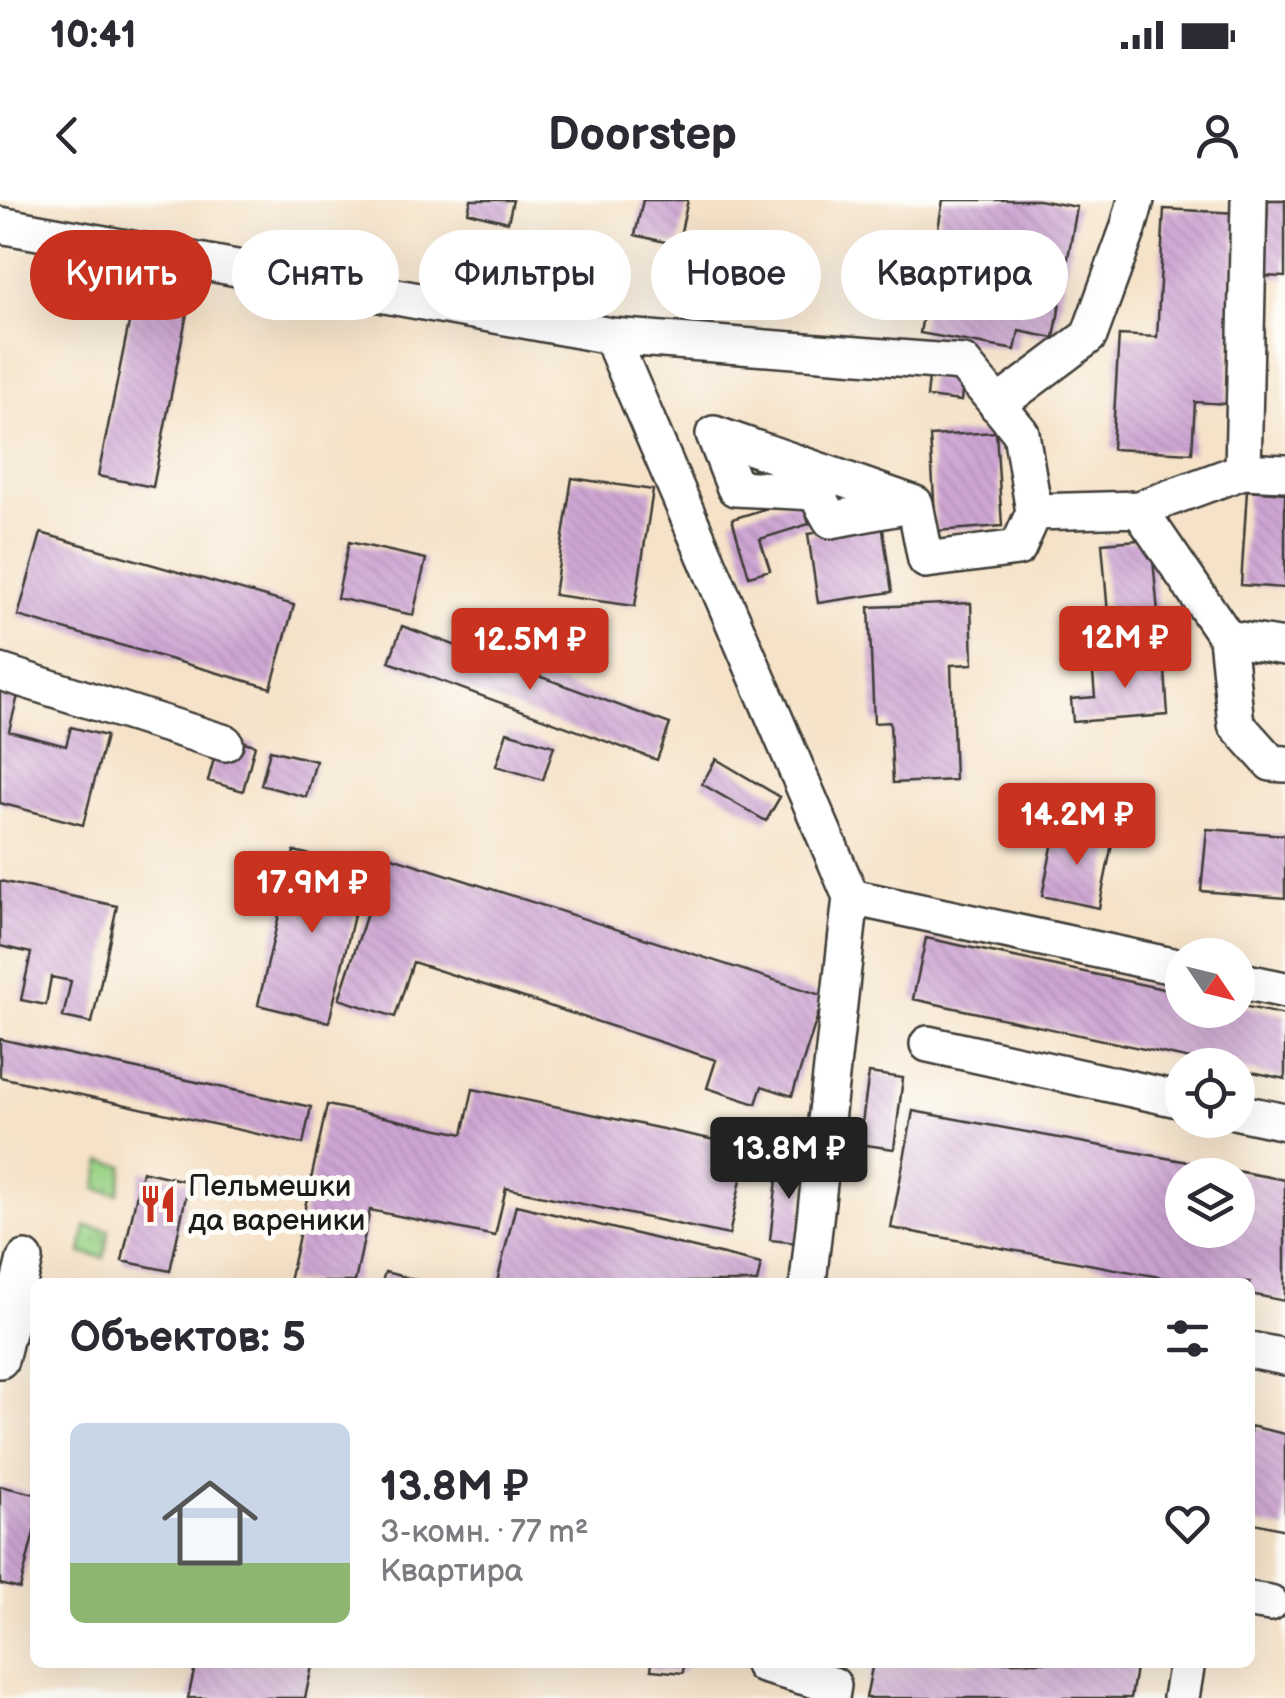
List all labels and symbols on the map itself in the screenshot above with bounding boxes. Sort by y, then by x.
pin: 12M ₽ [1055,606,1195,691]
pin: 12.5M ₽ [438,608,622,693]
pin: 14.2M ₽ [985,783,1169,868]
pin: 17.9M ₽ [220,851,404,936]
north arrow [1165,938,1255,1028]
pin: 13.8M ₽ [697,1117,881,1202]
place label: Пельмешки да вареники [188,1169,366,1239]
restaurant icon: Пельмешки да вареники [137,1183,179,1225]

